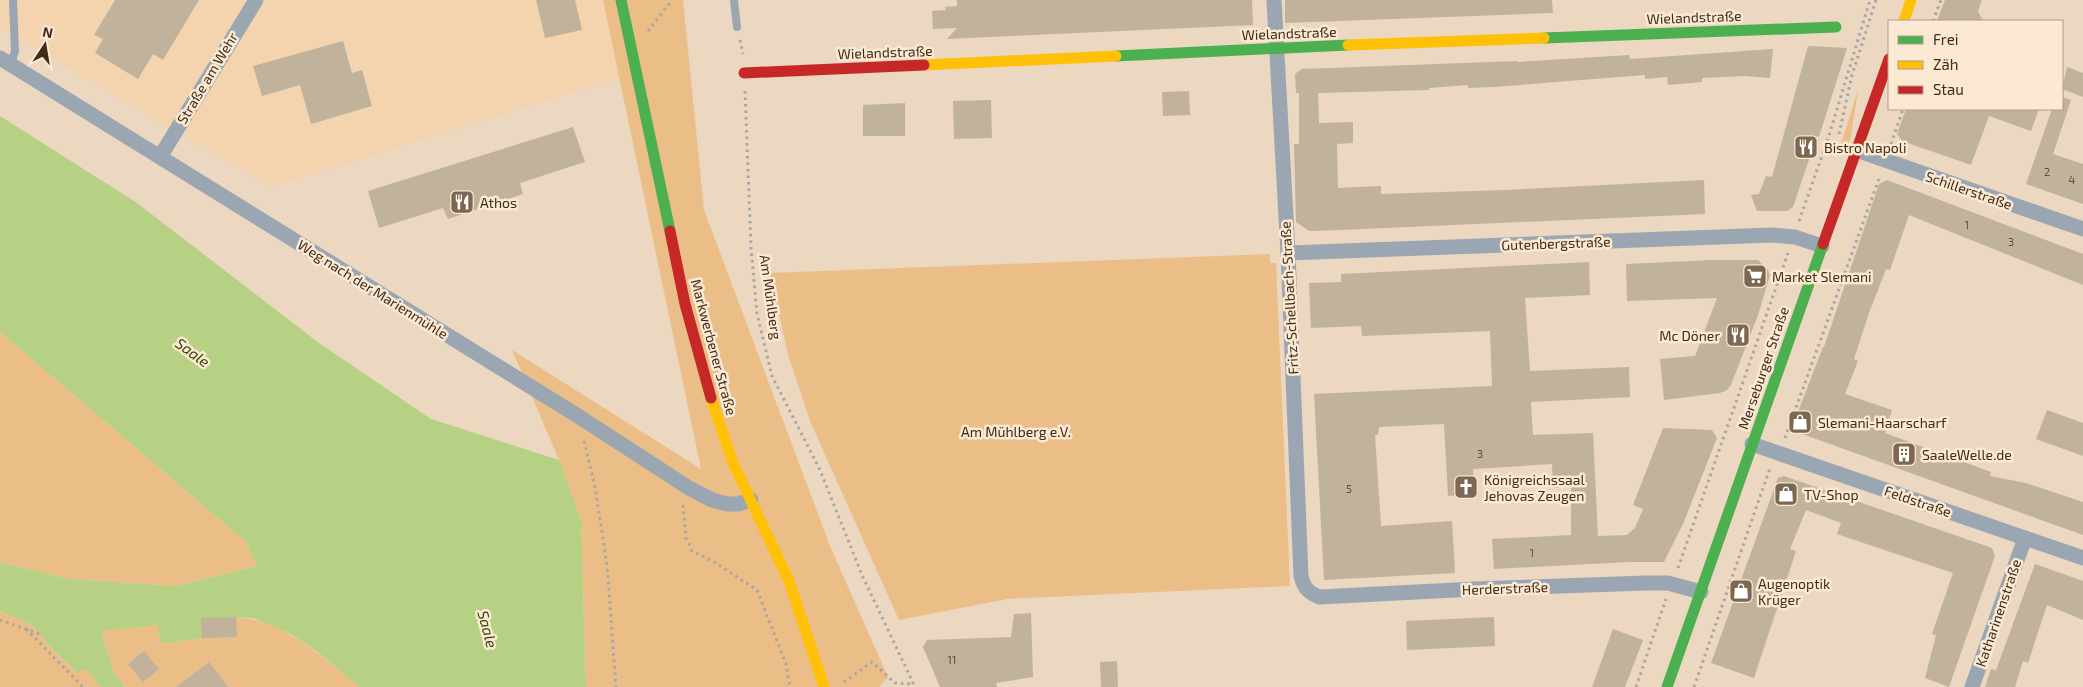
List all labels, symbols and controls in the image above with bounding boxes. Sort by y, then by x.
street label: Wielandstraße [1646,7,1742,27]
north arrow [20,20,70,70]
legend [1888,20,2063,110]
text: N [41,22,55,41]
street label: Wielandstraße [1241,23,1337,43]
street label: Straße am Wehr [173,29,241,127]
text: Frei [1933,30,1958,48]
street label: Wielandstraße [837,42,933,62]
text: Zäh [1933,55,1958,73]
text: Stau [1933,80,1964,98]
restaurant icon: Bistro Napoli [1793,134,1819,160]
place label: Bistro Napoli [1824,139,1906,156]
house number: 2 [2044,165,2050,178]
street label: Schillerstraße [1923,167,2015,213]
house number: 4 [2069,173,2076,186]
restaurant icon: Athos [449,189,475,215]
place label: Athos [480,194,517,211]
house number: 1 [1965,218,1969,231]
street label: Fritz-Schellbach-Straße [1276,221,1302,375]
street label: Gutenbergstraße [1501,233,1611,253]
house number: 3 [2008,235,2014,248]
street label: Weg nach der Marienmühle [295,236,451,342]
street label: Am Mühlberg [757,253,785,341]
supermarket icon: Market Slemani [1742,263,1768,289]
place label: Market Slemani [1772,268,1872,285]
street label: Markwerbener Straße [688,277,740,417]
street label: Merseburger Straße [1734,304,1792,432]
restaurant icon: Mc Döner [1725,322,1751,348]
place label: Mc Döner [1659,327,1720,344]
water label: Saale [172,334,214,370]
shop icon: Slemani-Haarscharf [1787,409,1813,435]
place label: Slemani-Haarscharf [1818,414,1947,431]
park label: Am Mühlberg e.V. [961,423,1071,440]
building icon: SaaleWelle.de [1891,441,1917,467]
place label: SaaleWelle.de [1922,446,2012,463]
house number: 3 [1477,447,1483,460]
place label: Königreichssaal Jehovas Zeugen [1484,471,1585,504]
church icon: Königreichssaal Jehovas Zeugen [1453,474,1479,500]
shop icon: TV-Shop [1773,481,1799,507]
house number: 5 [1346,482,1352,495]
street label: Feldstraße [1882,482,1954,520]
place label: TV-Shop [1804,486,1859,503]
house number: 1 [1530,546,1534,559]
street label: Katharinenstraße [1972,557,2024,669]
place label: Augenoptik Krüger [1758,575,1830,608]
street label: Herderstraße [1462,578,1548,598]
shop icon: Augenoptik Krüger [1728,578,1754,604]
water label: Saale [474,608,502,650]
house number: 11 [948,653,956,666]

